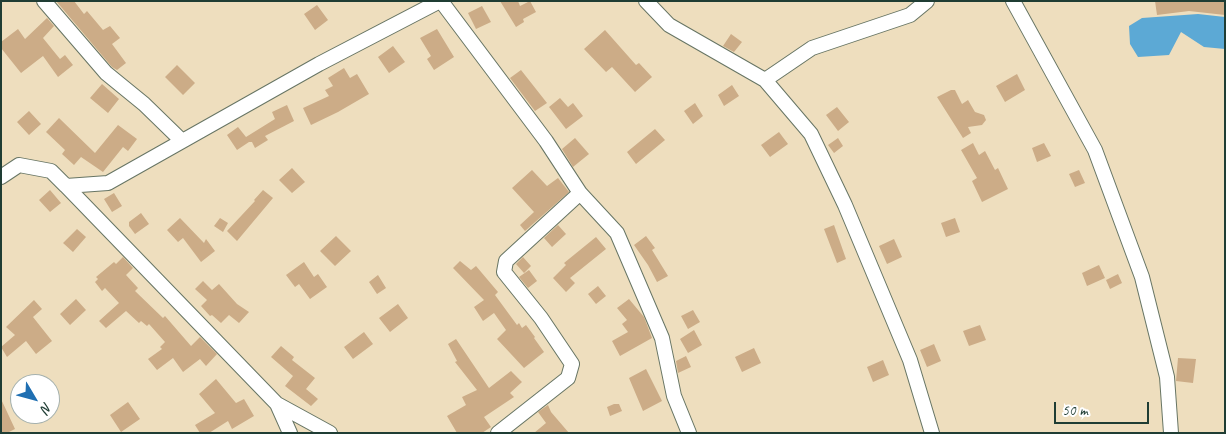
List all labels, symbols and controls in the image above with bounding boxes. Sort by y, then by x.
north arrow [10,374,60,424]
scale bar [1056,392,1151,424]
text: N [37,399,56,416]
text: 50 m [1062,401,1088,420]

